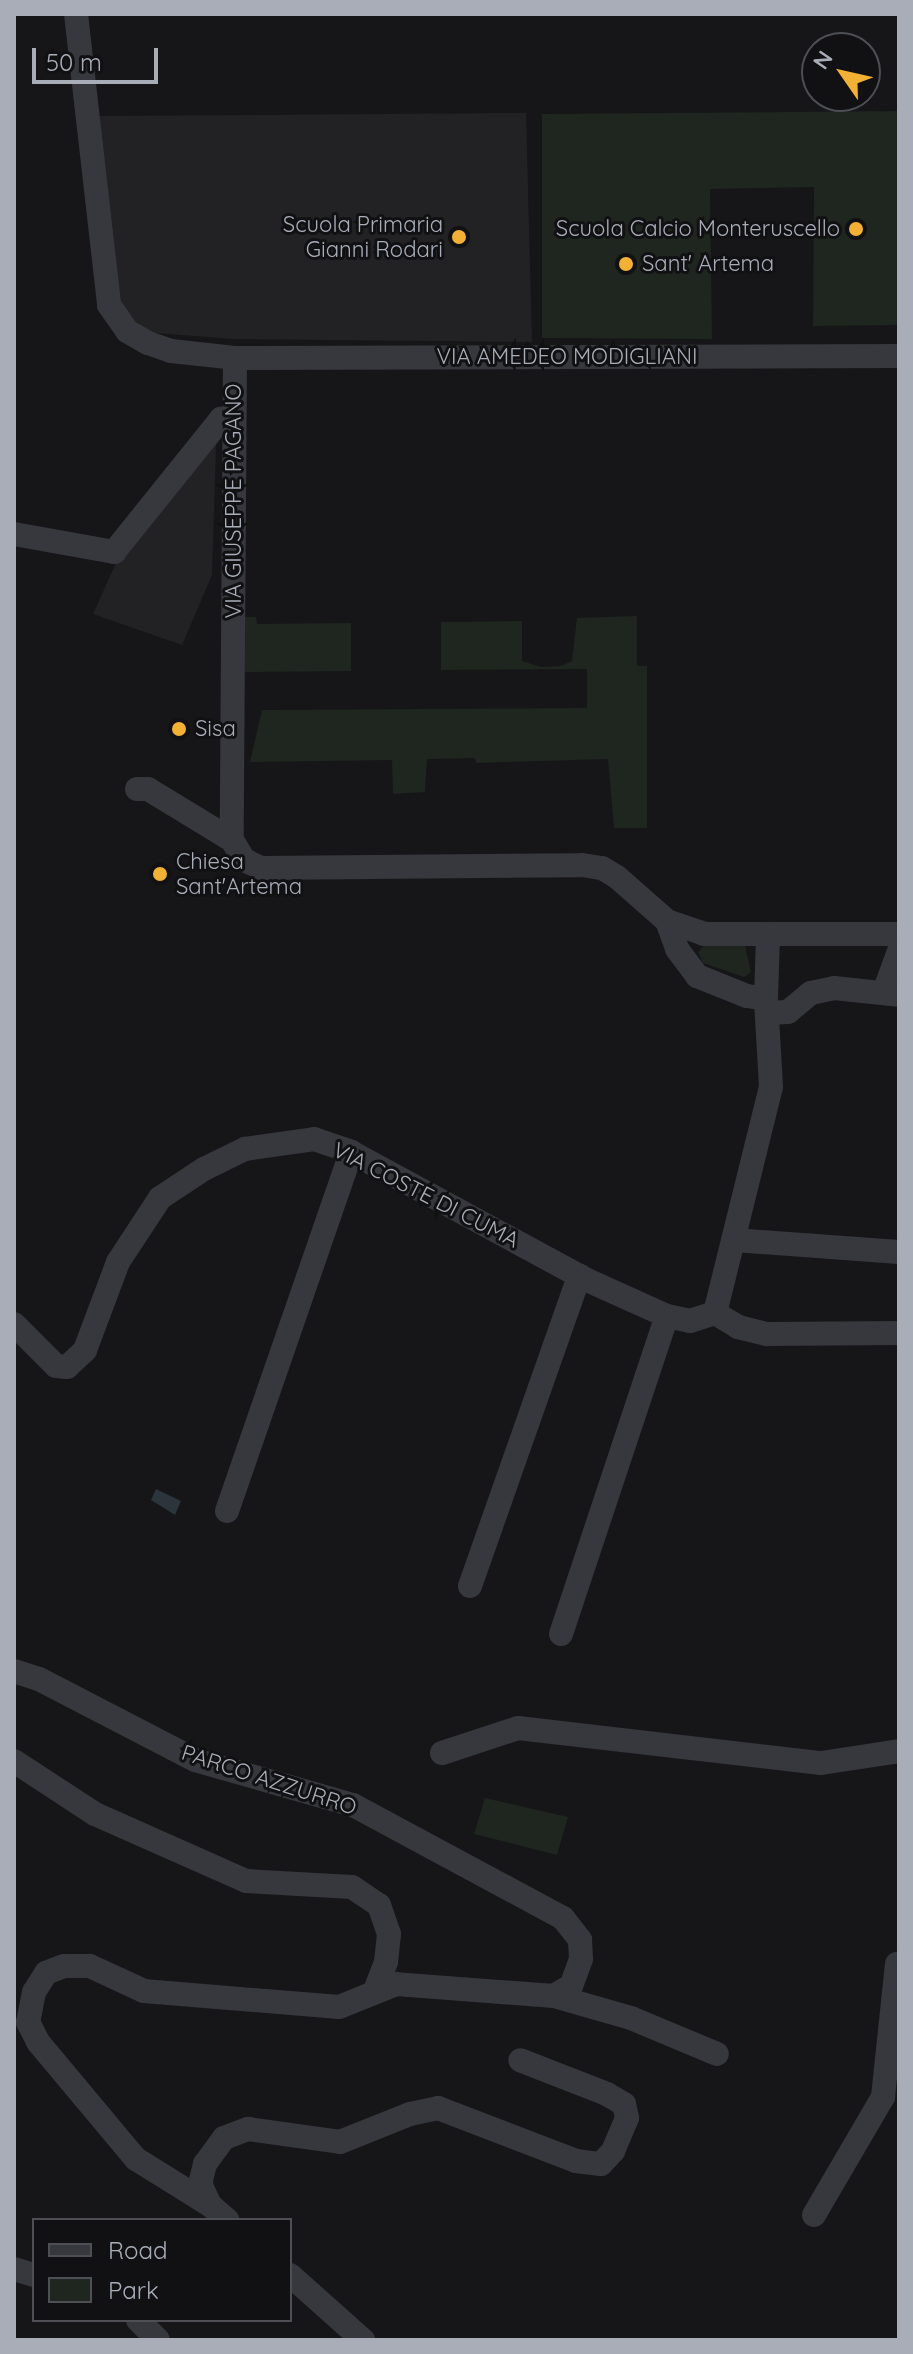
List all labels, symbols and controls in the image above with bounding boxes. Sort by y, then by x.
scale bar [36,32,162,82]
north arrow [801,32,881,112]
text: N [807,45,839,74]
text: 50 m [46,47,102,77]
place label: Scuola Primaria Gianni Rodari [283,211,443,262]
place label: Scuola Calcio Monteruscello [556,216,840,242]
marker: Scuola Calcio Monteruscello [847,220,865,238]
marker: Scuola Primaria Gianni Rodari [450,228,468,246]
place label: Sant' Artema [642,251,774,277]
marker: Sant' Artema [617,255,635,273]
street label: VIA AMEDEO MODIGLIANI [436,344,698,370]
street label: VIA GIUSEPPE PAGANO [221,384,247,618]
place label: Sisa [195,716,236,742]
marker: Sisa [170,720,188,738]
place label: Chiesa Sant'Artema [176,848,302,900]
marker: Chiesa Sant'Artema [151,865,169,883]
street label: VIA COSTE DI CUMA [328,1137,524,1253]
street label: PARCO AZZURRO [178,1739,360,1821]
legend [32,2218,292,2322]
text: Road [108,2235,168,2265]
text: Park [108,2275,159,2305]

